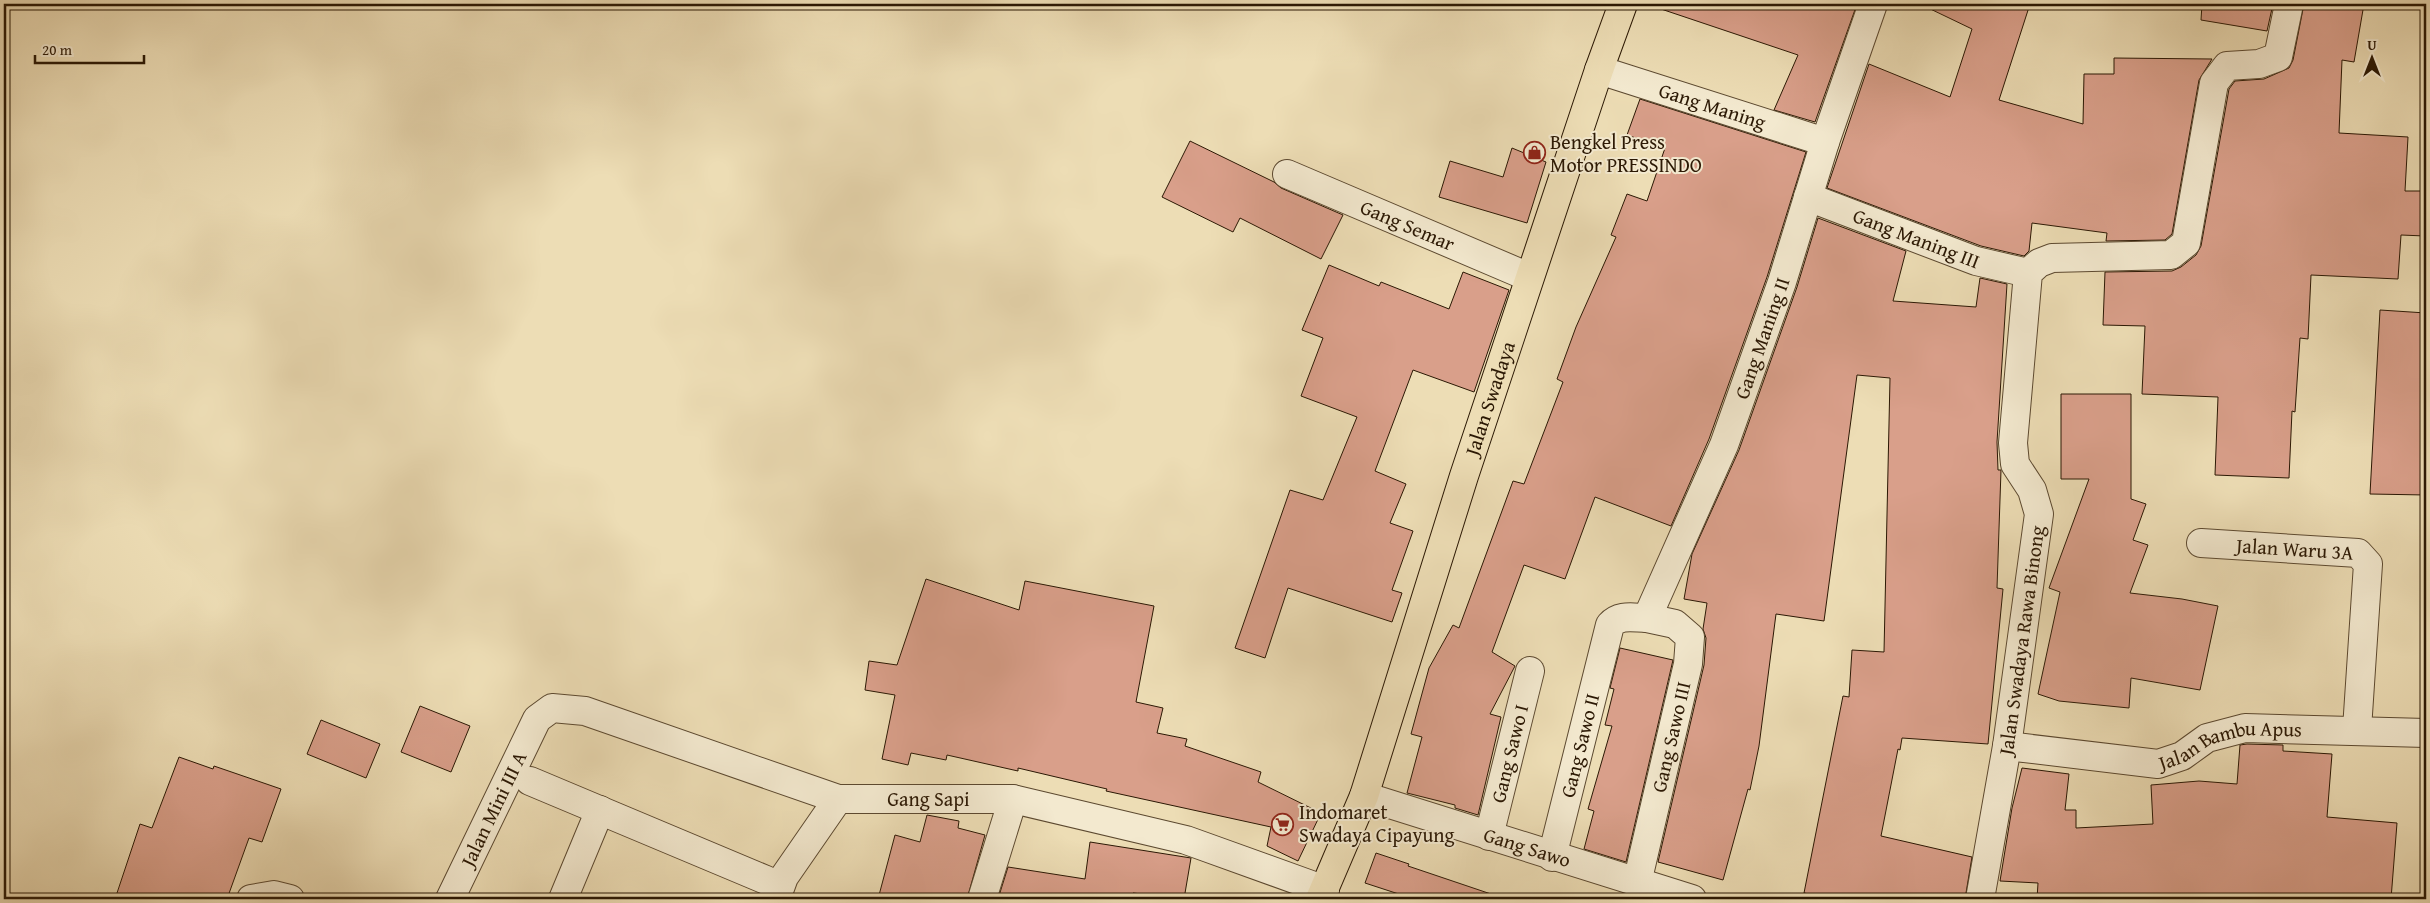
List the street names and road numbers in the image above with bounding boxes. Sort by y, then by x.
street label: Gang Maning [1655,75,1770,136]
street label: Gang Semar [1356,192,1459,258]
street label: Gang Maning III [1849,200,1984,275]
street label: Gang Maning II [1727,274,1797,403]
street label: Jalan Swadaya [1456,337,1522,462]
street label: Jalan Swadaya Rawa Binong [1990,524,2051,760]
street label: Jalan Waru 3A [2232,530,2354,567]
street label: Gang Sawo III [1644,679,1697,795]
street label: Gang Sawo II [1552,690,1606,801]
street label: Gang Sawo I [1483,701,1535,806]
street label: Jalan Bambu Apus [2152,713,2302,778]
street label: Jalan Mini III A [452,746,533,874]
street label: Gang Sapi [887,784,970,813]
street label: Gang Sawo [1480,819,1575,874]

